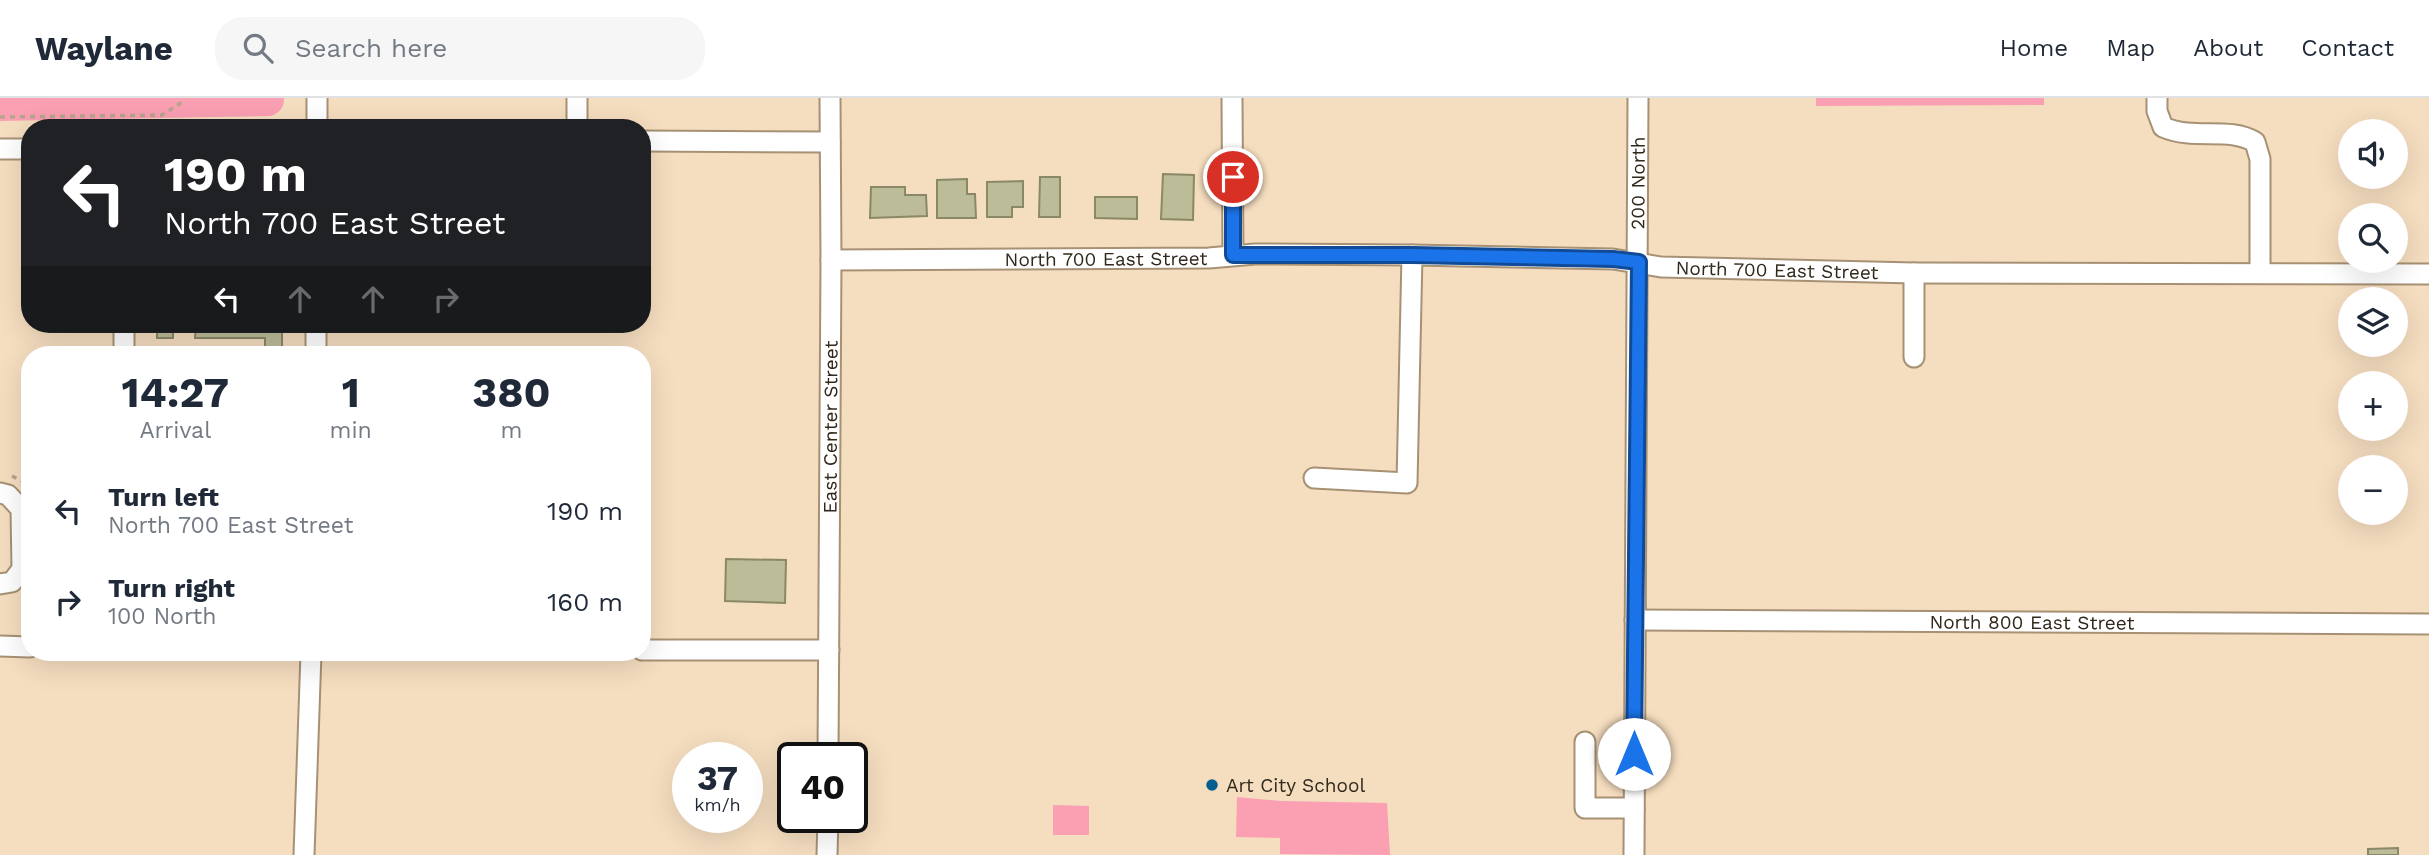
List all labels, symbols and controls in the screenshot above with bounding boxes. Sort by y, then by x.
search box [215,17,705,80]
text: Waylane [35,29,173,68]
icon: search [239,29,277,67]
text: Search here [295,33,447,63]
text: Home [2000,34,2068,62]
text: Map [2106,34,2155,62]
text: About [2193,34,2263,62]
text: Contact [2301,34,2394,62]
map controls [2338,119,2408,525]
button: sound [2338,119,2408,189]
street label: 200 North [1626,136,1649,230]
text: 190 m [164,145,307,203]
icon: left [49,147,140,238]
pin [1203,147,1263,207]
icon: arrive [1214,158,1252,196]
button: search [2338,203,2408,273]
text: North 700 East Street [164,204,505,242]
street label: North 700 East Street [1004,247,1208,271]
street label: North 700 East Street [1675,256,1879,284]
icon: left [208,280,246,318]
icon: ahead [281,280,319,318]
icon: ahead [354,280,392,318]
icon: right [427,280,465,318]
button: layers [2338,287,2408,357]
street label: East Center Street [818,340,842,514]
text: 14:27 [121,368,229,417]
text: 1 [342,368,360,417]
text: 380 [472,368,551,417]
button: + [2338,371,2408,441]
text: Arrival [139,417,211,444]
text: min [330,417,372,444]
text: m [500,417,522,444]
button: − [2338,455,2408,525]
text: Turn left [108,482,219,512]
icon: left [49,492,87,530]
text: 190 m [547,496,623,526]
text: North 700 East Street [108,512,353,539]
text: Turn right [108,573,235,603]
icon: right [49,583,87,621]
text: 160 m [547,587,623,617]
text: 100 North [108,603,217,630]
street label: North 800 East Street [1929,610,2135,634]
position arrow [1597,717,1671,791]
speed limit sign: 40 [777,742,868,833]
text: 37 [697,757,738,799]
place label: Art City School [1226,774,1365,797]
marker: Art City School [1204,777,1220,793]
text: km/h [694,794,741,815]

